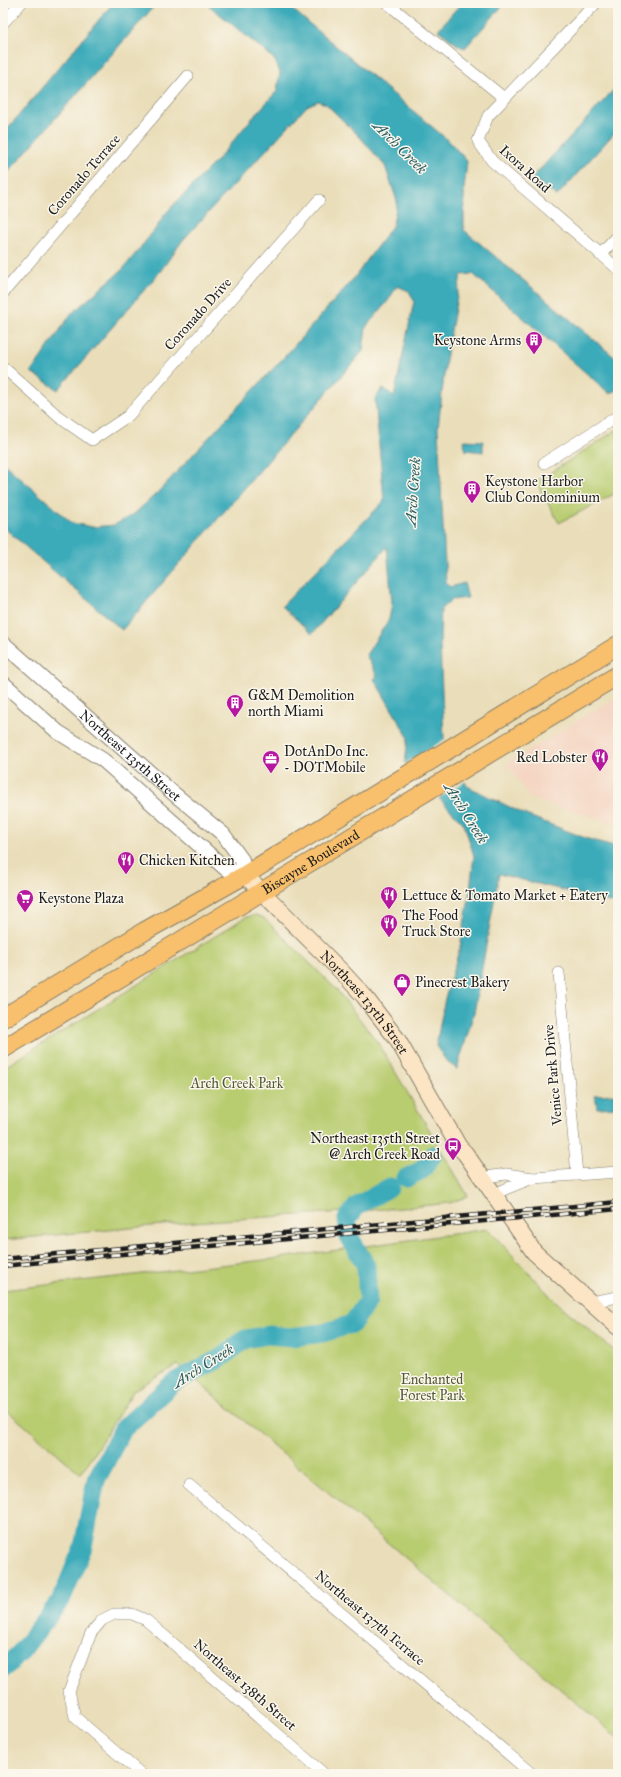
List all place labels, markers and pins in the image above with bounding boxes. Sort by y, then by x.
building icon: Keystone Arms [524,330,544,355]
place label: Keystone Arms [434,332,521,349]
place label: Keystone Harbor Club Condominium [485,473,600,506]
building icon: Keystone Harbor Club Condominium [462,479,482,504]
place label: G&M Demolition north Miami [248,687,355,720]
building icon: G&M Demolition north Miami [225,693,245,718]
place label: DotAnDo Inc. - DOTMobile [284,743,368,776]
restaurant icon: Red Lobster [590,747,610,772]
office icon: DotAnDo Inc. - DOTMobile [261,749,281,774]
place label: Red Lobster [516,749,588,766]
restaurant icon: Chicken Kitchen [116,850,136,875]
place label: Chicken Kitchen [139,852,235,869]
restaurant icon: Lettuce & Tomato Market + Eatery [379,885,399,910]
place label: Lettuce & Tomato Market + Eatery [402,887,608,904]
supermarket icon: Keystone Plaza [15,888,35,913]
place label: Keystone Plaza [38,890,124,907]
place label: The Food Truck Store [402,907,471,940]
restaurant icon: The Food Truck Store [379,913,399,938]
shop icon: Pinecrest Bakery [392,972,412,997]
place label: Pinecrest Bakery [415,974,510,991]
place label: Northeast 135th Street @ Arch Creek Road [310,1130,440,1163]
bus stop icon: Northeast 135th Street @ Arch Creek Road [443,1136,463,1161]

